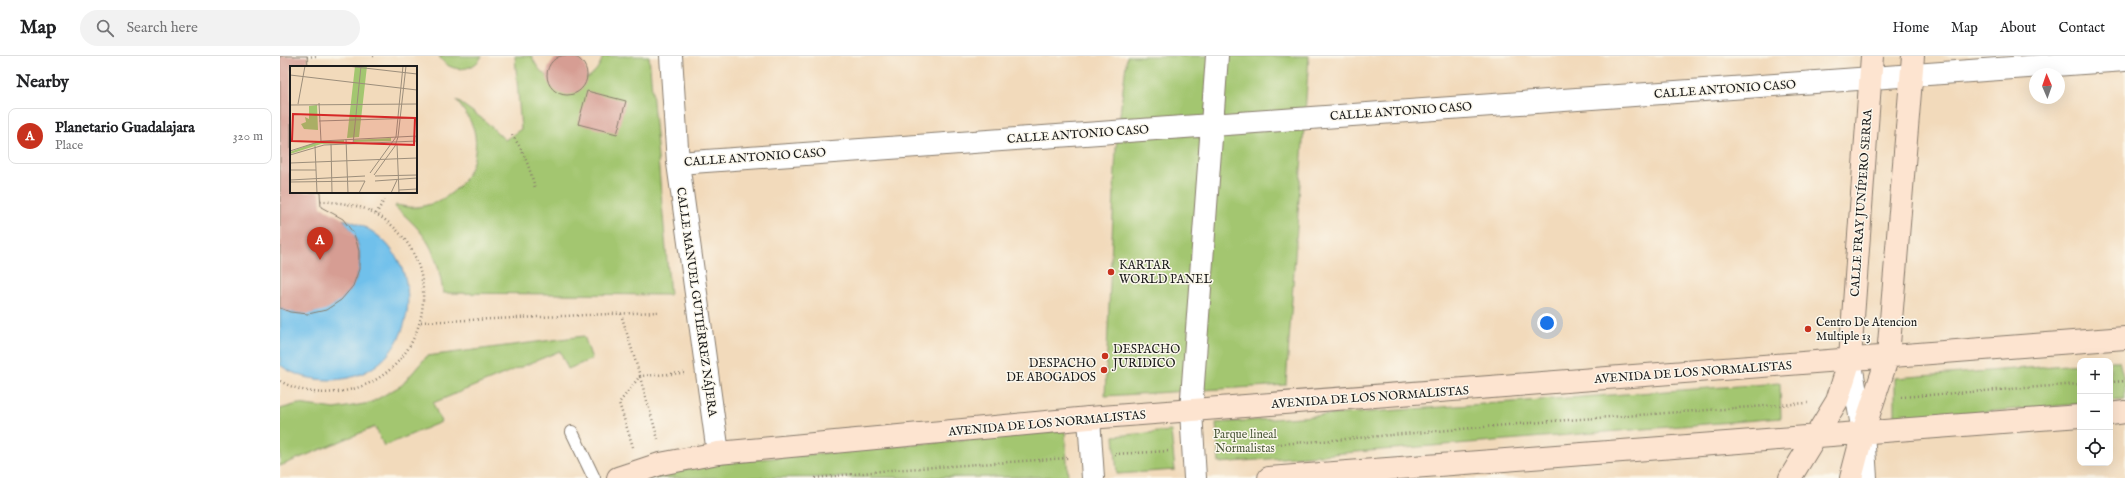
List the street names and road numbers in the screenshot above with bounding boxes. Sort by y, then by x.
street label: CALLE ANTONIO CASO [1654,77,1797,102]
street label: CALLE ANTONIO CASO [1330,99,1473,124]
street label: CALLE FRAY JUNÍPERO SERRA [1846,108,1877,297]
street label: CALLE ANTONIO CASO [1007,122,1150,147]
street label: CALLE ANTONIO CASO [684,145,827,170]
street label: CALLE MANUEL GUTIÉRREZ NÁJERA [672,186,721,419]
street label: AVENIDA DE LOS NORMALISTAS [1593,358,1792,387]
street label: AVENIDA DE LOS NORMALISTAS [1270,383,1469,412]
street label: AVENIDA DE LOS NORMALISTAS [947,407,1146,440]

